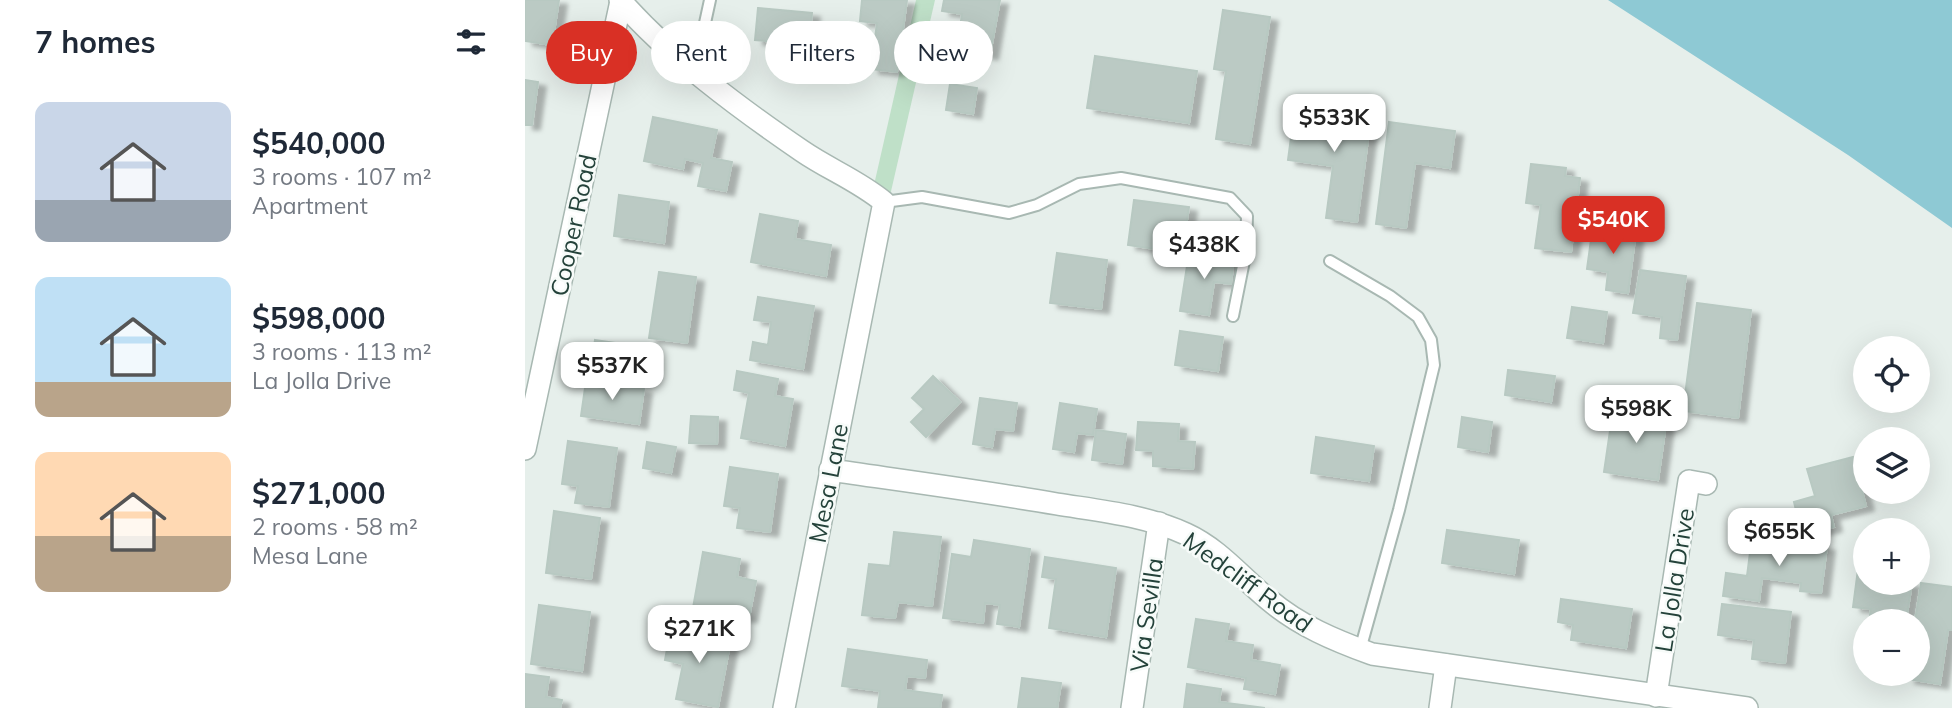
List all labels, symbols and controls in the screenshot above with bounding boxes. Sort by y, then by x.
chip: Buy [546,21,637,84]
chip: Rent [651,21,751,84]
chip: Filters [765,21,880,84]
chip: New [894,21,993,84]
text: 7 homes [35,23,156,61]
icon: filters [452,23,490,61]
pin: $533K [1285,94,1383,154]
text: $533K [1299,102,1369,131]
text: $540,000 [252,124,385,162]
icon: home [91,130,175,214]
street label: Cooper Road [543,151,603,299]
text: 3 rooms · 107 m² [252,162,432,191]
text: Apartment [252,191,368,220]
pin: $540K [1564,196,1662,256]
text: $540K [1578,204,1648,233]
pin: $438K [1155,222,1253,281]
text: $438K [1169,229,1239,258]
text: $598,000 [252,299,385,337]
icon: home [91,305,175,389]
map controls [1853,336,1930,686]
button: locate [1853,336,1930,413]
text: 3 rooms · 113 m² [252,337,432,366]
pin: $537K [563,342,661,402]
text: $537K [577,350,647,379]
text: La Jolla Drive [252,366,391,395]
pin: $598K [1587,386,1685,445]
text: $598K [1601,393,1671,422]
street label: Mesa Lane [802,421,854,545]
button: layers [1853,427,1930,504]
text: $271,000 [252,474,385,512]
icon: home [91,480,175,564]
street label: La Jolla Drive [1648,506,1700,654]
pin: $655K [1730,508,1828,568]
text: 2 rooms · 58 m² [252,512,418,541]
text: $655K [1744,516,1814,545]
button: + [1853,518,1930,595]
street label: Medcliff Road [1178,525,1318,639]
text: Mesa Lane [252,541,368,570]
street label: Via Sevilla [1123,556,1169,674]
pin: $271K [650,606,748,665]
button: − [1853,609,1930,686]
text: $271K [664,613,734,642]

